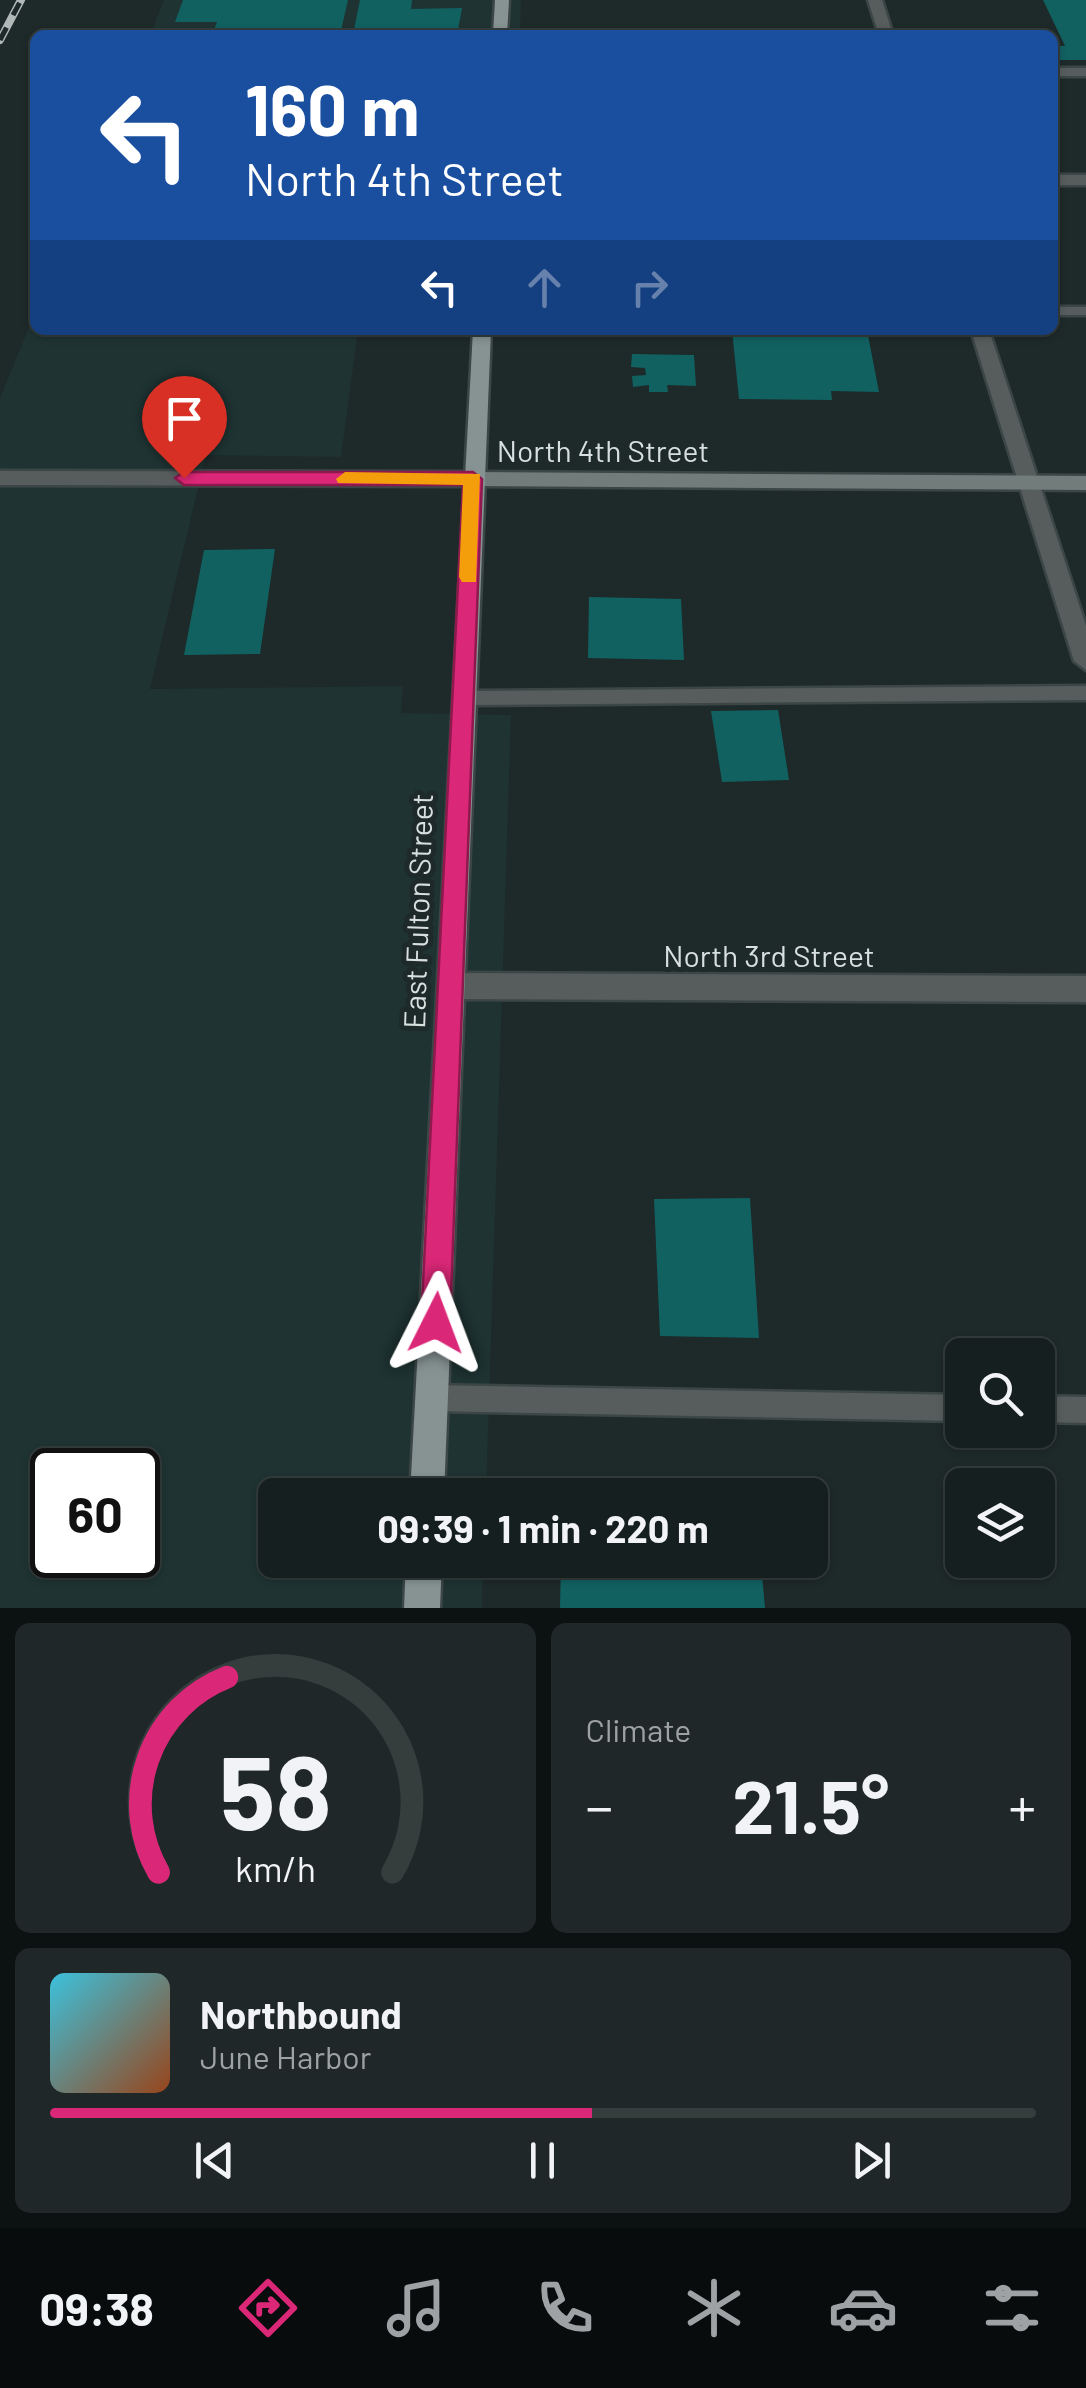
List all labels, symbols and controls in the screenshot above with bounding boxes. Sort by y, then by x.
text: 160 m [245,66,420,150]
icon: left [80,70,210,200]
text: North 4th Street [245,151,564,205]
icon: left [412,260,467,315]
icon: ahead [517,260,572,315]
icon: right [622,260,677,315]
pin [142,376,227,479]
icon: arrive [157,391,212,446]
street label: North 4th Street [497,432,709,468]
street label: East Fulton Street [395,793,439,1029]
street label: North 3rd Street [663,937,875,973]
position arrow [384,1271,488,1375]
map controls [945,1338,1055,1578]
button: search [945,1338,1055,1448]
speed limit sign: 60 [30,1448,160,1578]
button: layers [945,1468,1055,1578]
text: 09:39 · 1 min · 220 m [377,1505,709,1551]
text: Climate [586,1710,691,1748]
text: 58 [219,1726,331,1851]
text: 21.5° [732,1759,889,1849]
text: − [586,1772,613,1838]
text: + [1008,1772,1036,1838]
text: km/h [235,1846,316,1889]
text: Northbound [200,1991,402,2037]
text: June Harbor [200,2037,371,2075]
icon: previous [187,2133,242,2188]
icon: pause [515,2133,570,2188]
icon: next [844,2133,899,2188]
icon: directions [233,2273,303,2343]
icon: music [381,2273,451,2343]
icon: phone [530,2273,600,2343]
icon: climate [679,2273,749,2343]
icon: car [828,2273,898,2343]
icon: filters [977,2273,1047,2343]
text: 09:38 [39,2281,154,2335]

